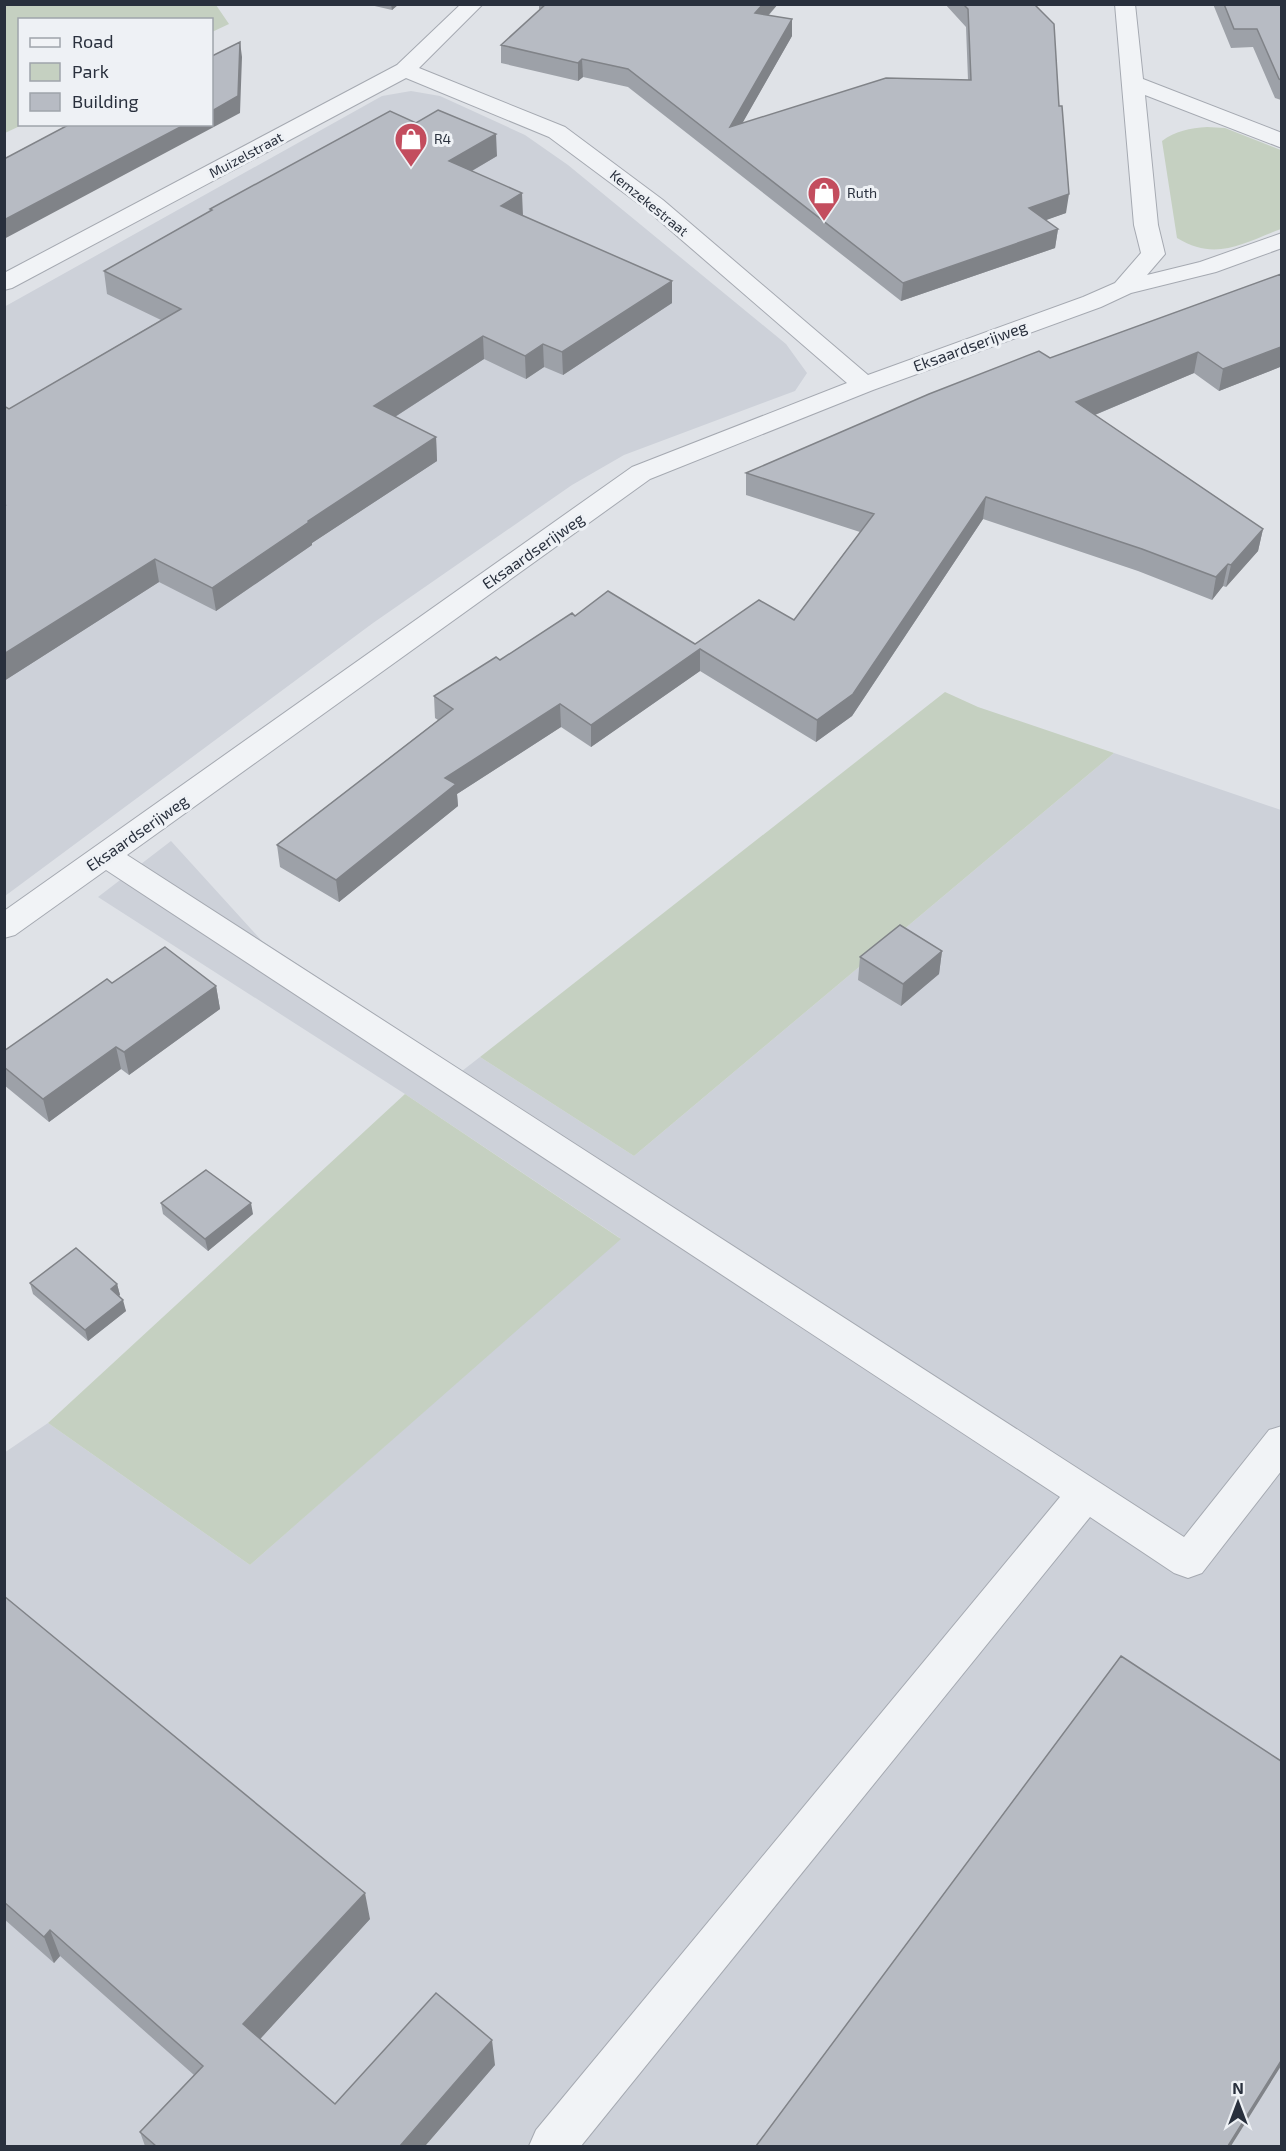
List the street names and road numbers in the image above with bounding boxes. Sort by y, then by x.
street label: Muizelstraat [206,128,286,181]
street label: Kemzekestraat [607,166,692,239]
street label: Eksaardserijweg [910,316,1030,376]
street label: Eksaardserijweg [478,508,588,594]
street label: Eksaardserijweg [82,790,192,876]

